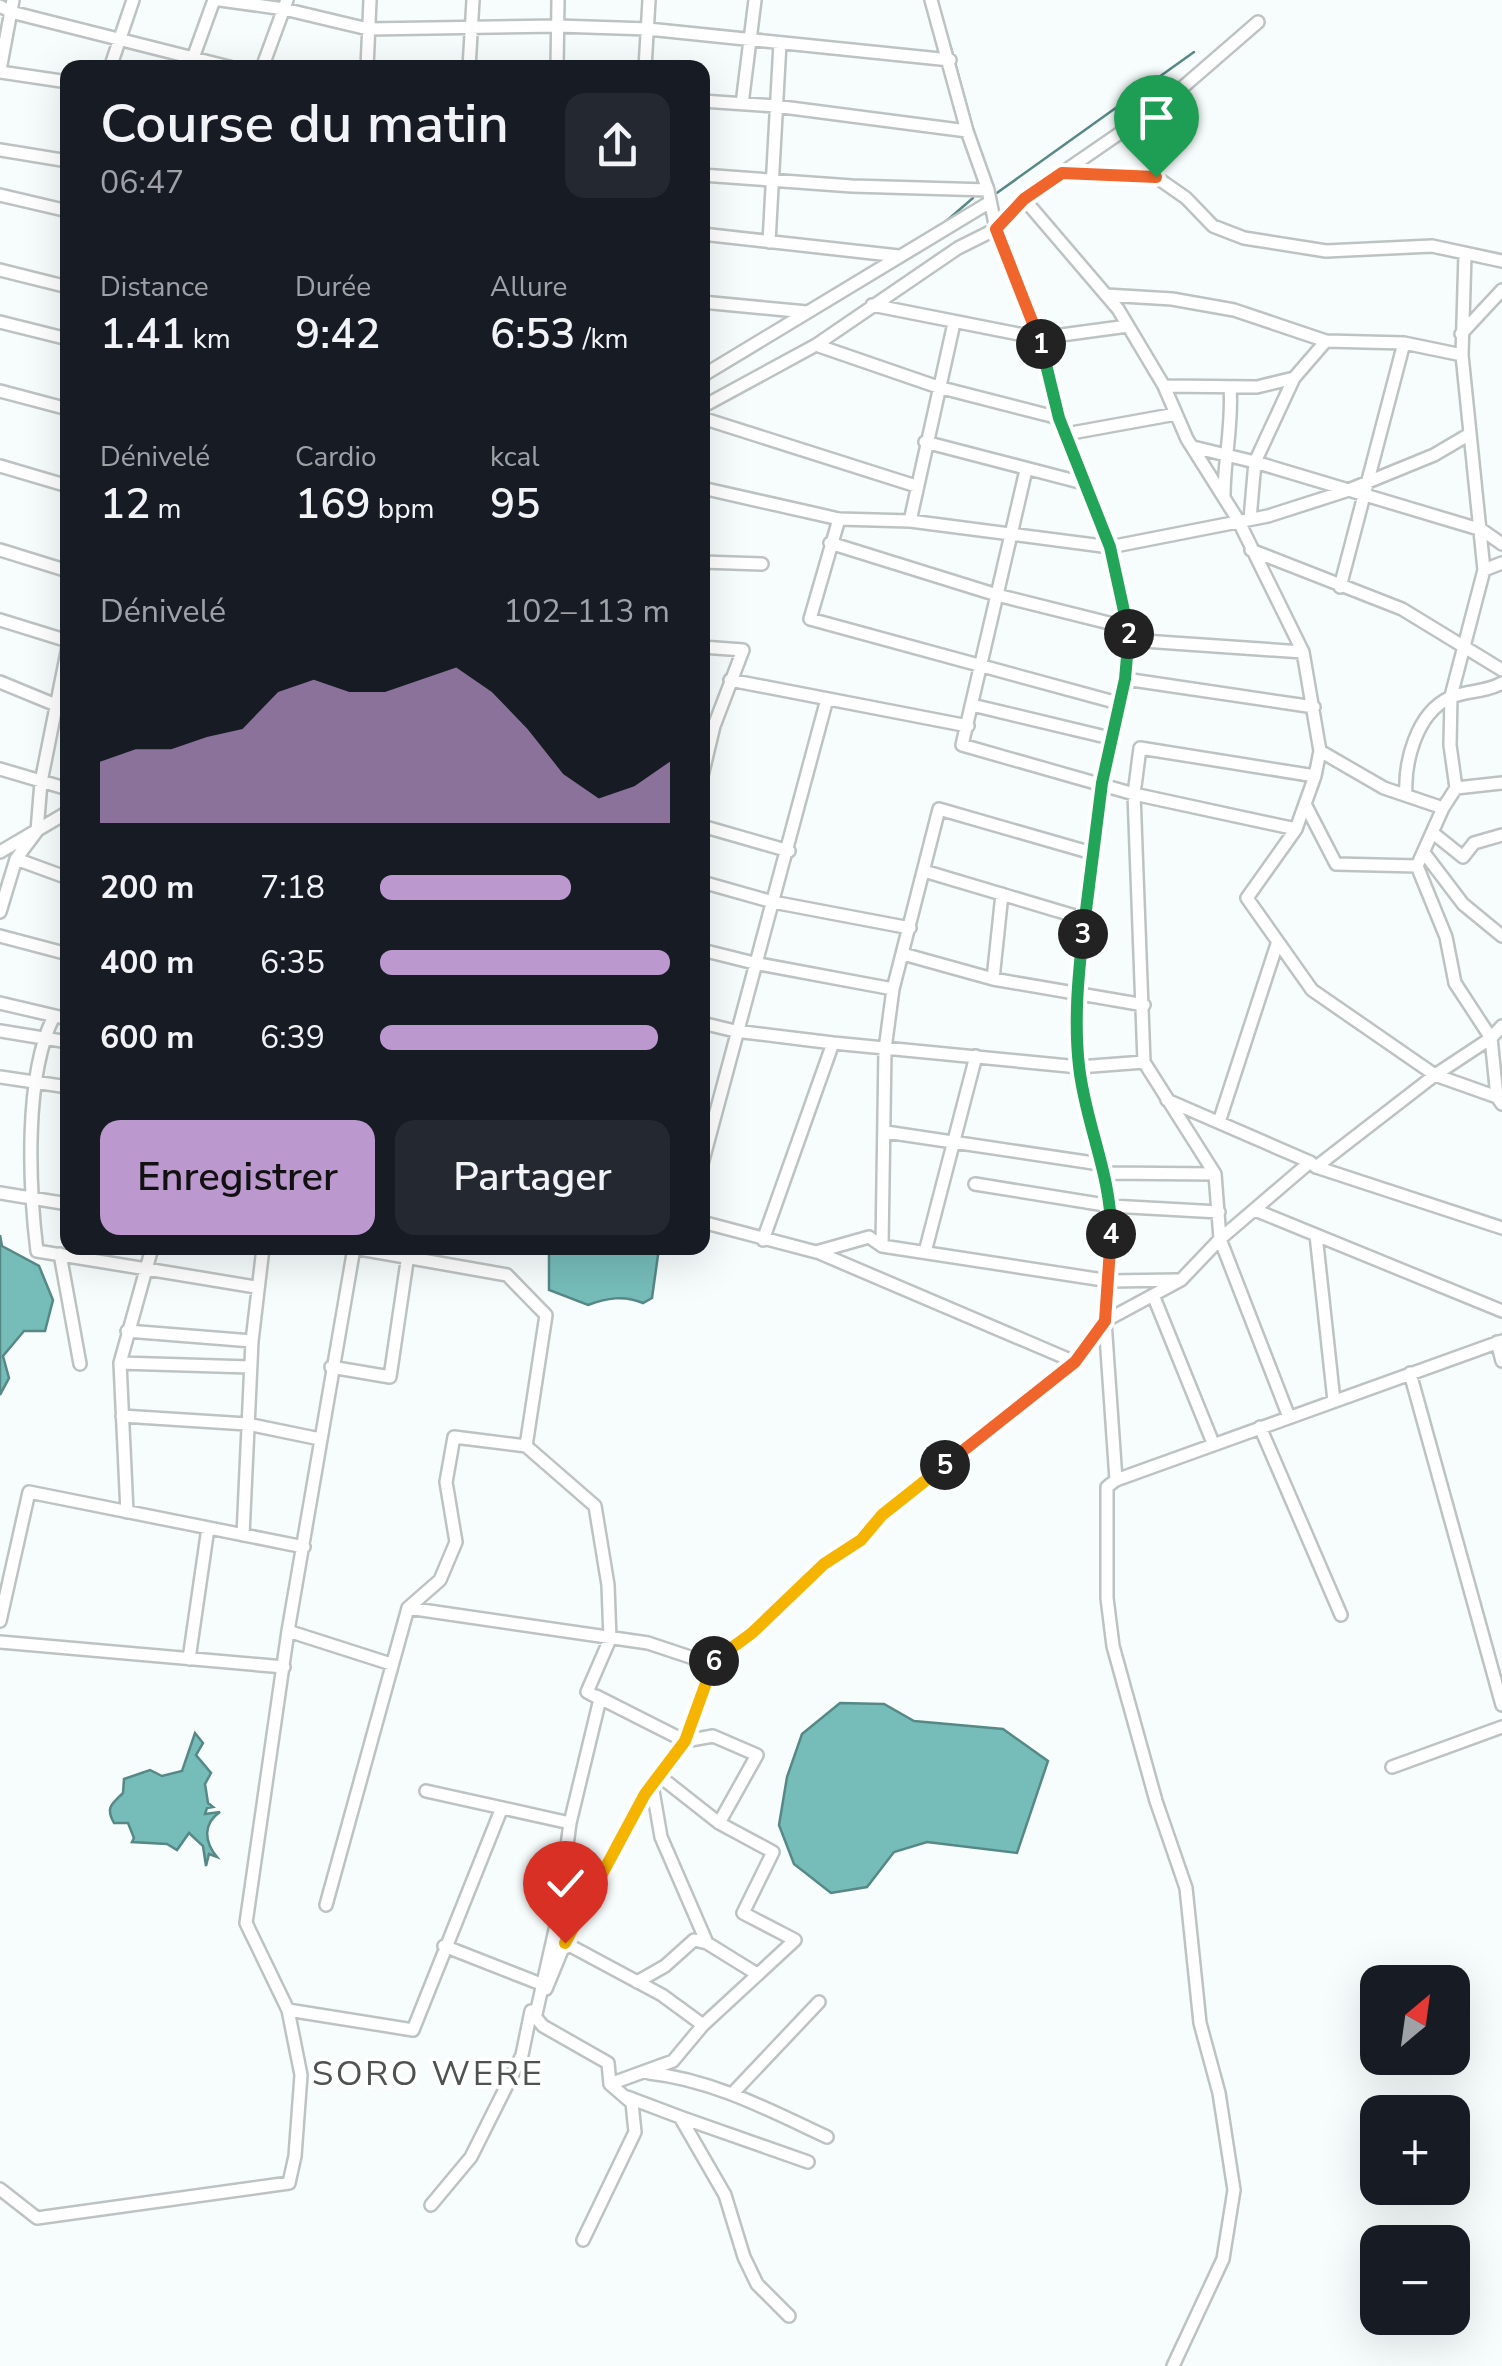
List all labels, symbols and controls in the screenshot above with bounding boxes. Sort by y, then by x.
pin [1114,75,1199,178]
text: Course du matin [100,86,509,161]
icon: arrive [1129,90,1184,145]
button: share [565,93,670,198]
text: 06:47 [100,161,184,204]
text: Distance [100,268,209,306]
text: Durée [295,268,371,306]
text: Allure [490,268,567,306]
text: 1.41 [100,306,186,363]
text: 9:42 [295,306,381,363]
text: 6:53 [490,306,576,363]
pin: 1 [1016,319,1066,369]
text: km [186,320,231,358]
text: /km [576,320,629,358]
text: 1 [1033,325,1049,363]
text: Dénivelé [100,438,210,476]
text: Cardio [295,438,376,476]
text: kcal [490,438,540,476]
text: 12 [100,476,150,533]
text: 169 [295,476,371,533]
text: 95 [490,476,540,533]
text: m [150,490,182,528]
text: bpm [371,490,434,528]
text: Dénivelé [100,590,226,633]
text: 102–113 m [503,590,670,633]
pin: 2 [1104,609,1154,659]
text: 2 [1121,615,1137,653]
text: 200 m [100,866,194,909]
text: 7:18 [260,866,325,909]
pin: 3 [1058,909,1108,959]
text: 3 [1075,915,1091,953]
text: 400 m [100,941,194,984]
text: 6:35 [260,941,325,984]
text: 600 m [100,1016,194,1059]
text: 6:39 [260,1016,325,1059]
button: Enregistrer [100,1120,375,1235]
button: Partager [395,1120,670,1235]
pin: 4 [1086,1209,1136,1259]
text: 4 [1103,1215,1119,1253]
pin: 5 [920,1440,970,1490]
text: 5 [937,1446,953,1484]
pin: 6 [689,1636,739,1686]
text: 6 [706,1642,722,1680]
pin [523,1841,608,1944]
icon: check [538,1856,593,1911]
north arrow [1360,1965,1470,2075]
map controls [1360,1965,1470,2335]
district label: SORO WERE [312,2050,544,2097]
button: + [1360,2095,1470,2205]
button: − [1360,2225,1470,2335]

